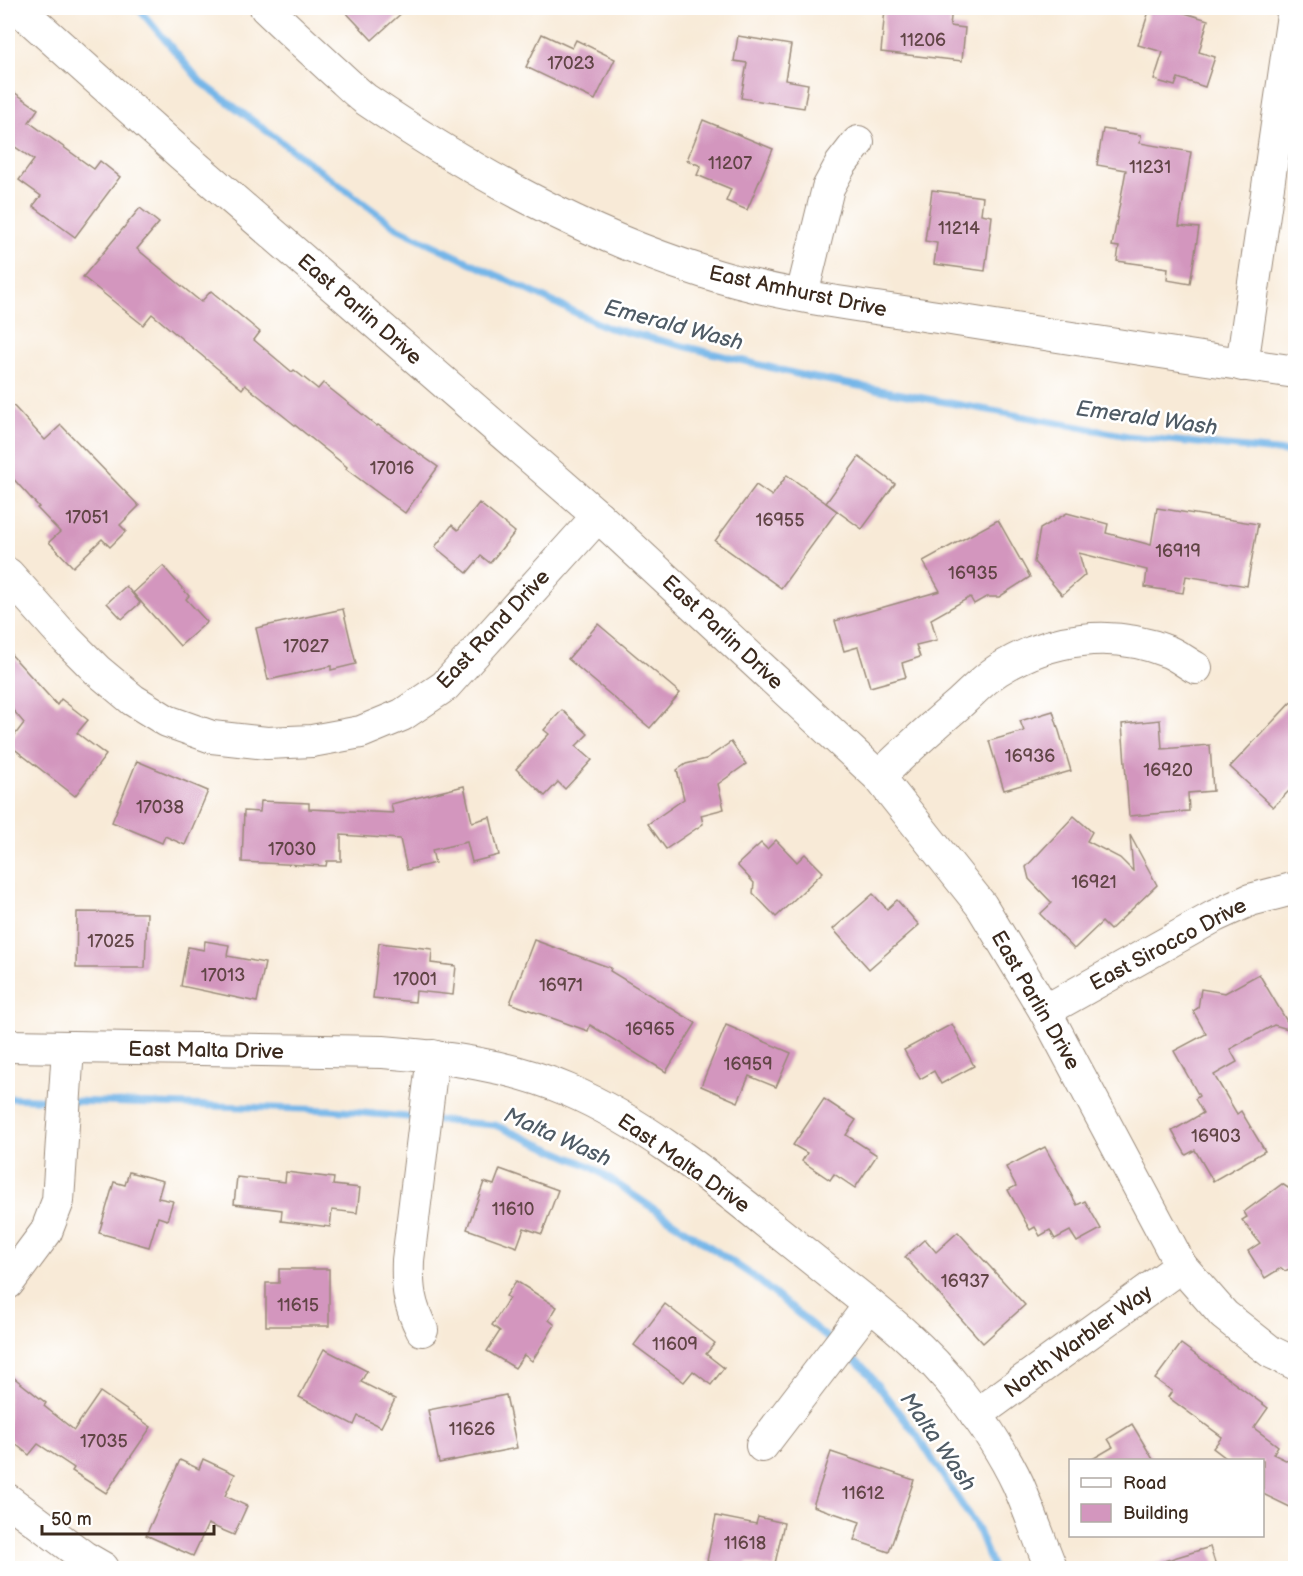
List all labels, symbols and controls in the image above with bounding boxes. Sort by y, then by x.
house number: 11206 [900,30,946,51]
house number: 17023 [547,53,595,74]
house number: 11207 [708,153,752,174]
house number: 11231 [1129,157,1171,178]
house number: 11214 [938,218,980,239]
street label: East Parlin Drive [292,249,427,370]
street label: East Amhurst Drive [707,260,889,323]
water label: Emerald Wash [601,294,746,357]
water label: Emerald Wash [1074,395,1219,442]
house number: 17016 [370,458,414,479]
house number: 17051 [65,507,109,528]
house number: 16955 [756,510,805,531]
house number: 16919 [1155,541,1201,562]
house number: 16935 [948,563,998,584]
street label: East Rand Drive [432,565,555,694]
street label: East Parlin Drive [657,570,788,695]
house number: 17027 [283,636,329,657]
house number: 16936 [1005,746,1055,767]
house number: 16920 [1143,760,1193,781]
house number: 17038 [136,797,184,818]
house number: 17030 [268,839,316,860]
house number: 16921 [1071,872,1117,893]
street label: East Sirocco Drive [1086,893,1251,996]
street label: East Parlin Drive [986,926,1086,1074]
house number: 17025 [87,931,135,952]
house number: 17013 [201,965,245,986]
house number: 17001 [393,969,437,990]
house number: 16971 [539,975,583,996]
house number: 16965 [625,1019,675,1040]
street label: East Malta Drive [128,1037,284,1064]
house number: 16959 [723,1054,773,1075]
water label: Malta Wash [500,1102,615,1173]
street label: East Malta Drive [613,1109,755,1218]
house number: 16903 [1191,1126,1241,1147]
house number: 11610 [492,1199,534,1220]
house number: 16937 [941,1271,989,1292]
street label: North Warbler Way [1000,1279,1157,1403]
house number: 11615 [277,1295,319,1316]
house number: 11609 [652,1334,698,1355]
water label: Malta Wash [894,1387,982,1497]
house number: 11626 [449,1419,495,1440]
house number: 17035 [80,1431,128,1452]
legend [1069,1459,1264,1537]
text: Road [1123,1473,1167,1494]
house number: 11612 [842,1483,885,1504]
scale bar [42,1498,214,1536]
text: Building [1123,1503,1189,1524]
text: 50 m [51,1509,92,1530]
house number: 11618 [724,1533,766,1554]

